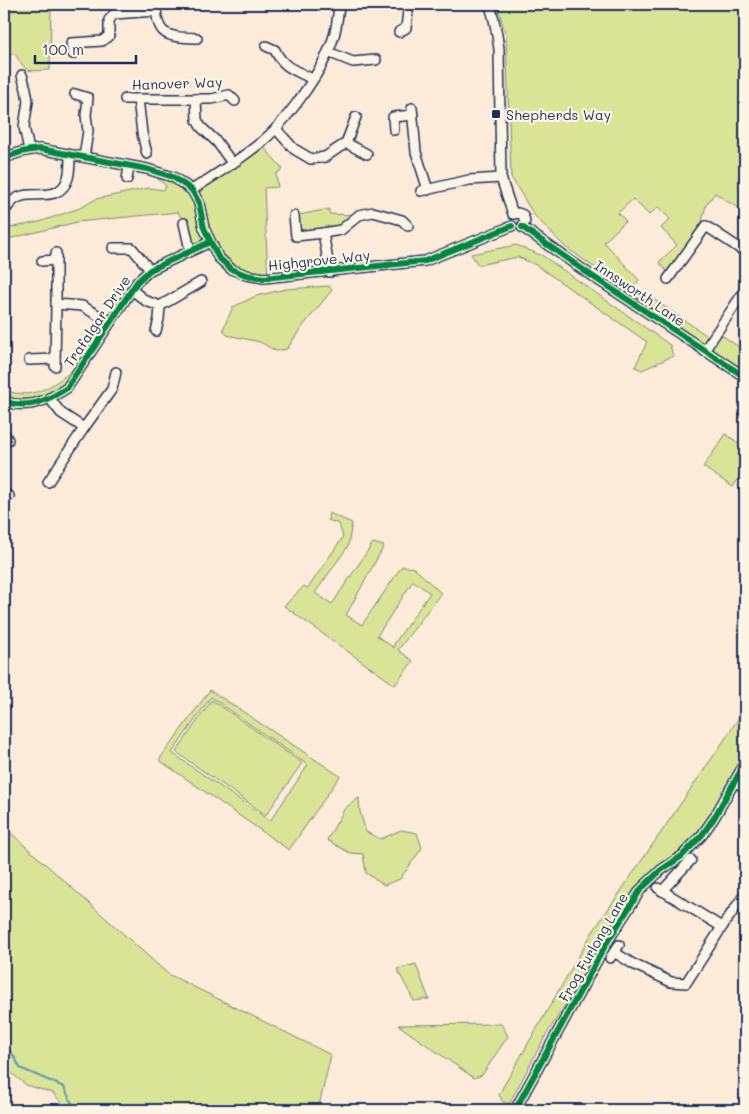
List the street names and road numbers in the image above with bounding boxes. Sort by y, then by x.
street label: Hanover Way [131,72,223,94]
street label: Highgrove Way [267,245,371,275]
street label: Innsworth Lane [591,256,689,330]
street label: Trafalgar Drive [59,272,135,370]
street label: Frog Furlong Lane [554,889,632,1005]

